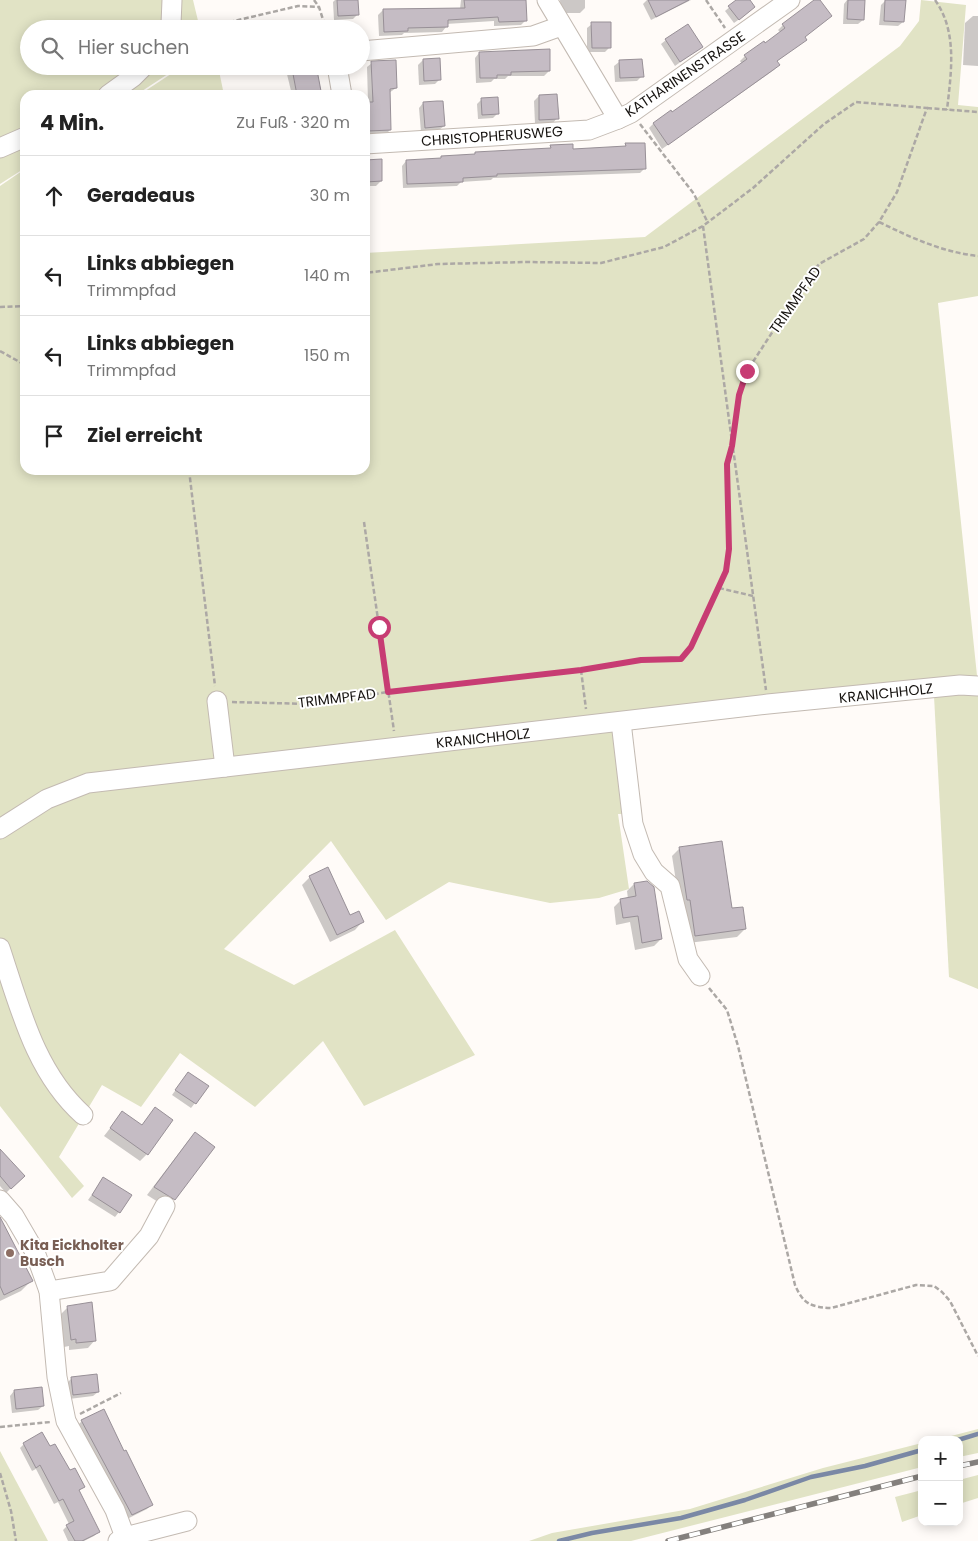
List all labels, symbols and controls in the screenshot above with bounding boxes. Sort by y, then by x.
search box [20,20,370,75]
street label: KATHARINENSTRASSE [621,26,749,122]
icon: search [38,34,66,62]
text: Hier suchen [78,34,189,61]
text: 4 Min. [40,108,104,137]
text: Zu Fuß · 320 m [236,111,350,134]
street label: CHRISTOPHERUSWEG [420,121,564,151]
icon: ahead [40,182,68,210]
text: Geradeaus [87,182,195,209]
text: 30 m [310,184,350,207]
text: Links abbiegen [87,250,234,277]
icon: left [40,262,68,290]
street label: TRIMMPFAD [764,262,826,338]
text: 140 m [304,264,350,287]
text: Trimmpfad [87,279,176,302]
text: Links abbiegen [87,330,234,357]
icon: left [40,342,68,370]
text: 150 m [304,344,350,367]
text: Trimmpfad [87,359,176,382]
route end [736,360,759,383]
icon: arrive [40,422,68,450]
text: Ziel erreicht [87,422,203,449]
route start [368,616,391,639]
street label: KRANICHHOLZ [838,678,934,708]
street label: TRIMMPFAD [297,683,377,713]
street label: KRANICHHOLZ [435,723,531,753]
place label: Kita Eickholter Busch [20,1235,124,1271]
marker: Kita Eickholter Busch [4,1247,16,1259]
map controls [918,1436,963,1526]
button: + [918,1436,963,1481]
button: − [918,1481,963,1526]

